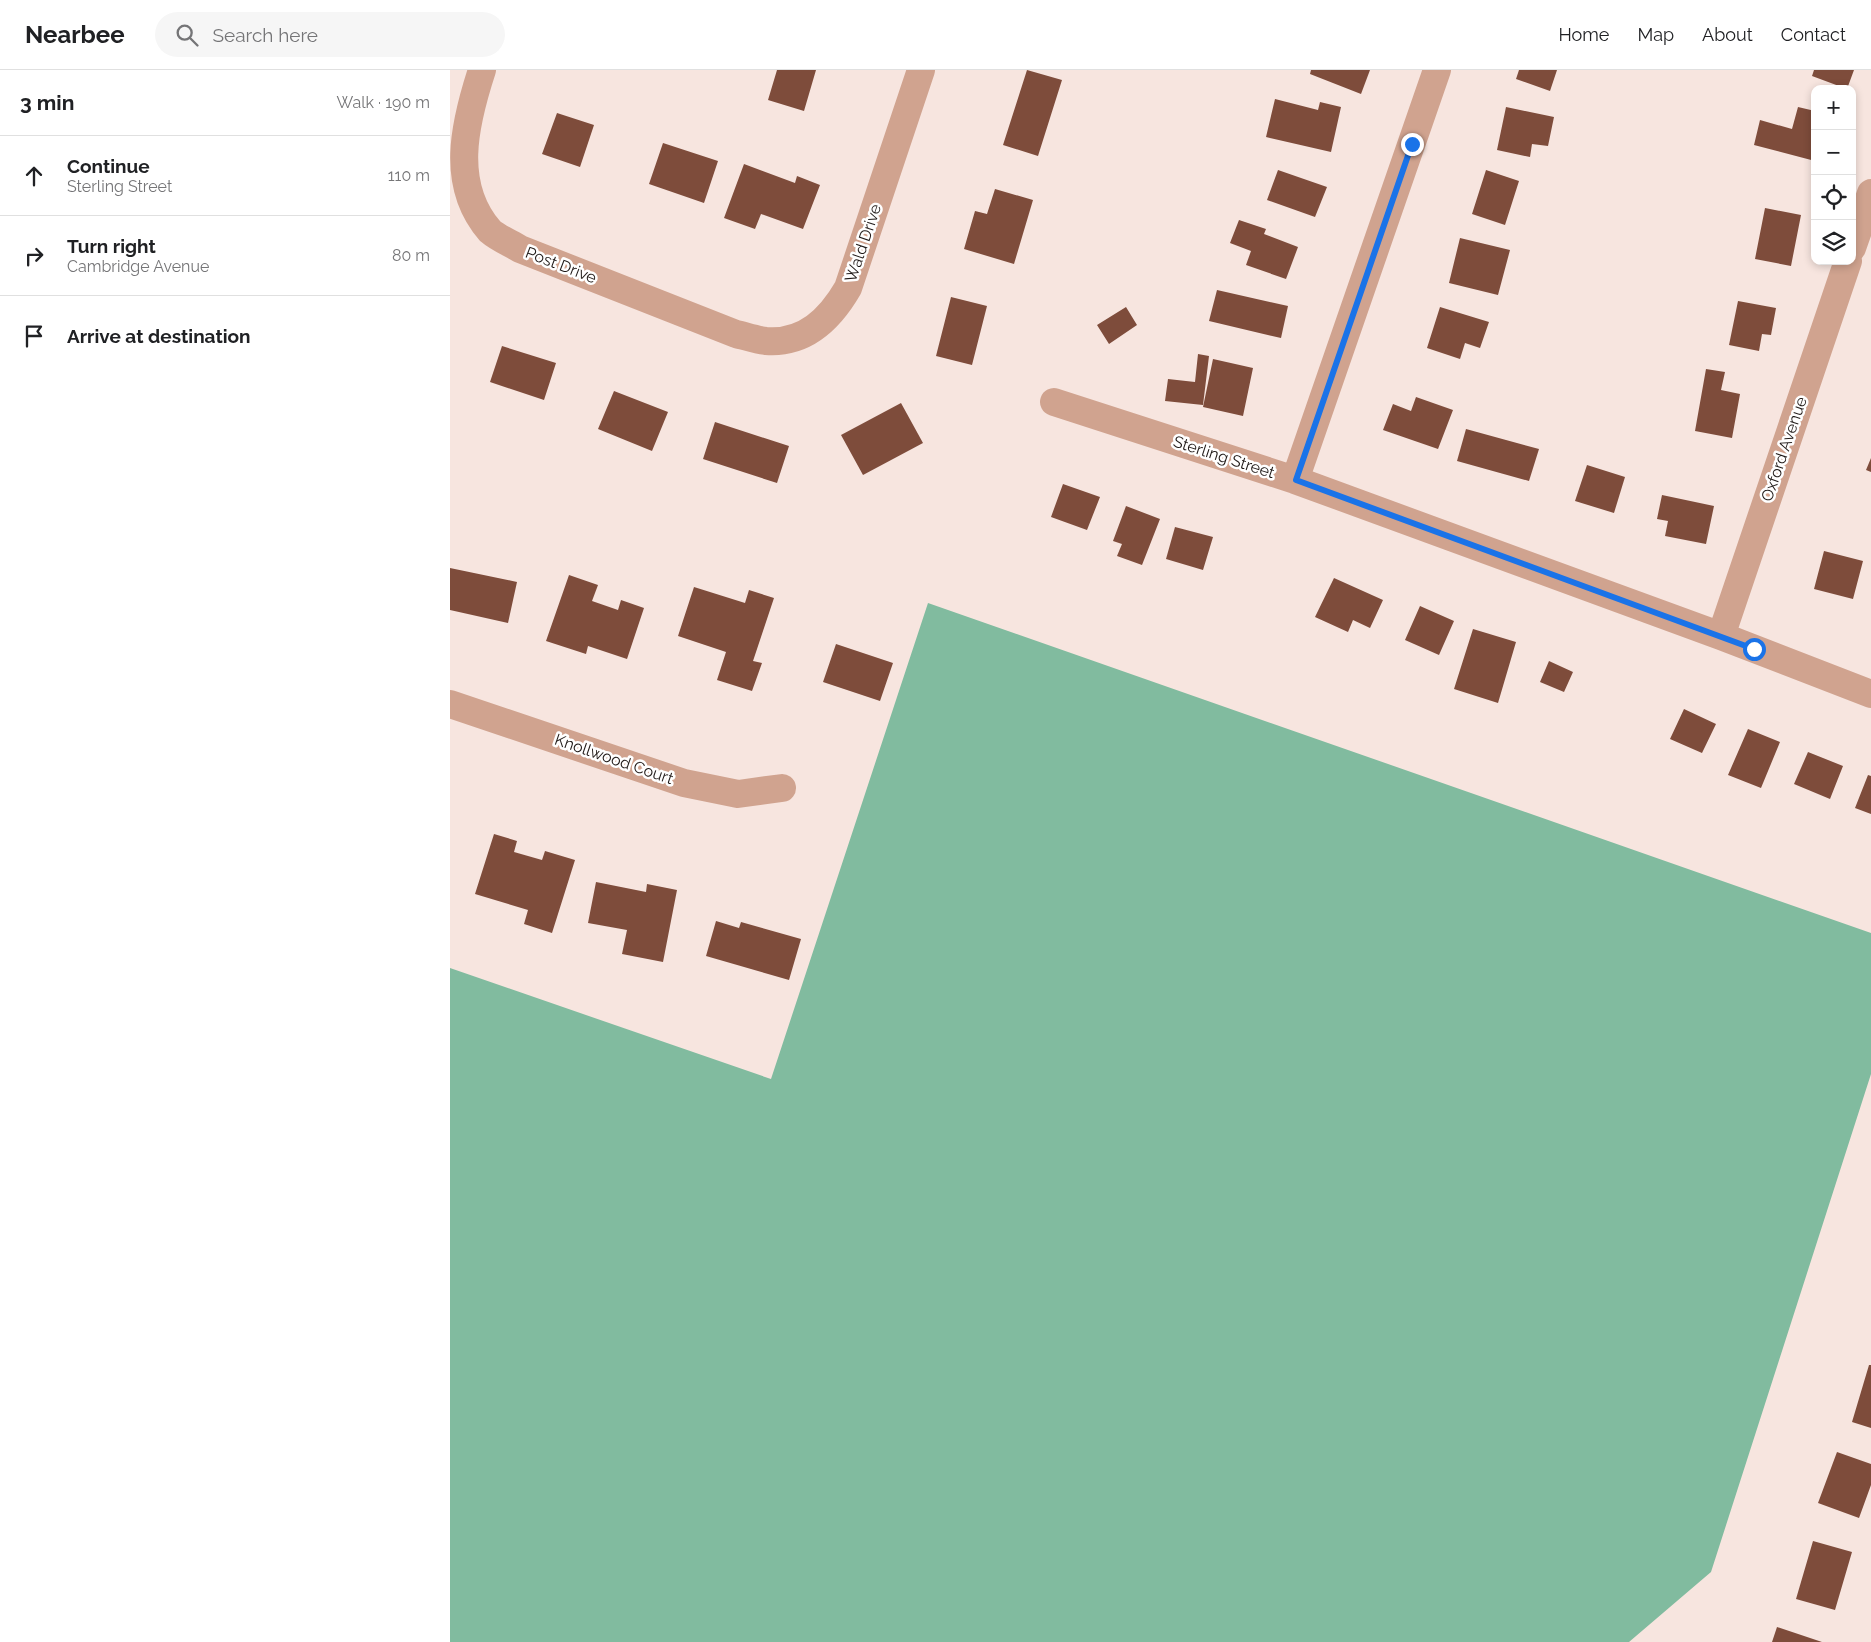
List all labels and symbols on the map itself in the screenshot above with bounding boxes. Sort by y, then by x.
route end [1401,133,1424,156]
street label: Wald Drive [841,202,885,284]
street label: Post Drive [523,243,599,287]
street label: Oxford Avenue [1757,394,1811,504]
street label: Sterling Street [1171,432,1278,483]
route start [1743,638,1766,661]
street label: Knollwood Court [552,730,676,788]

